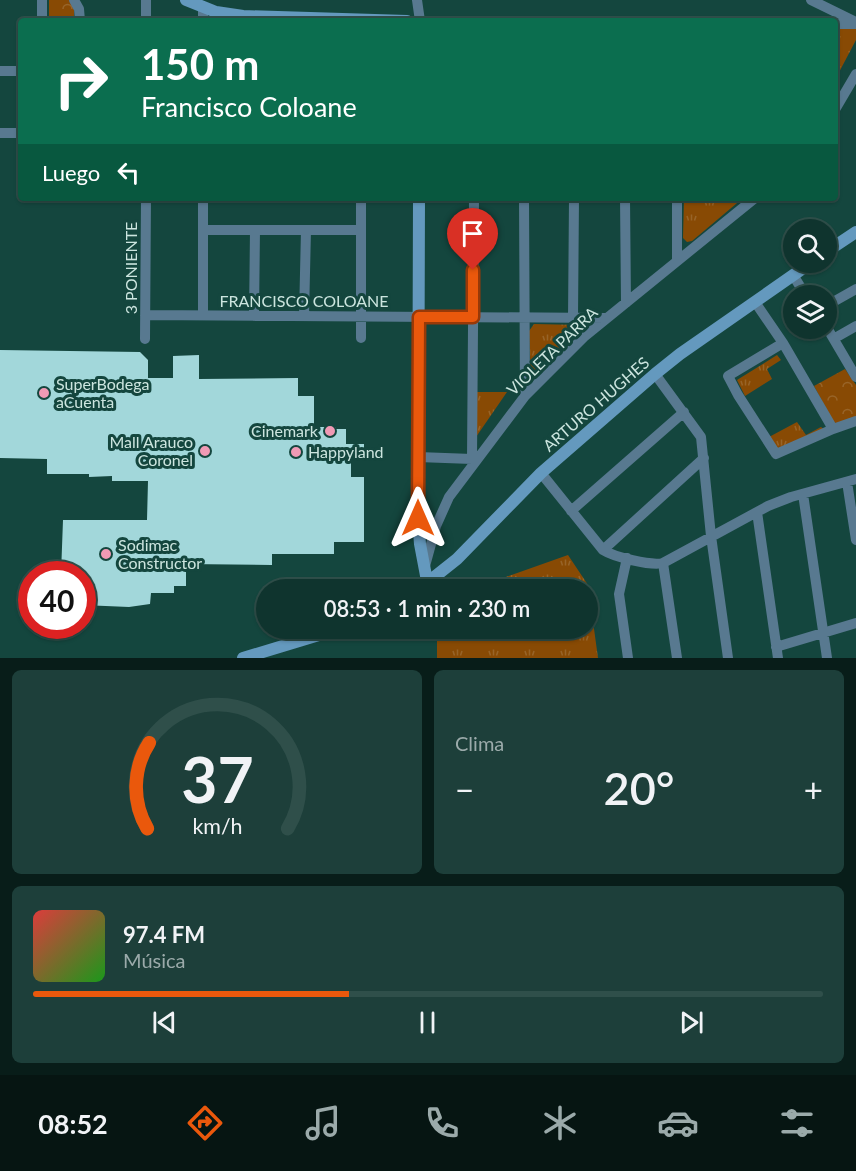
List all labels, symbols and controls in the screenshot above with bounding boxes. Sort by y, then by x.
text: 150 m [141,39,259,89]
icon: right [42,42,120,120]
text: Francisco Coloane [141,90,357,123]
icon: left [112,156,145,189]
text: Luego [42,159,100,186]
pin [447,208,498,270]
icon: arrive [456,217,489,250]
map controls [783,219,837,339]
button: search [783,219,837,273]
street label: 3 PONIENTE [121,222,140,314]
button: layers [783,285,837,339]
street label: FRANCISCO COLOANE [219,291,389,310]
street label: VIOLETA PARRA [502,302,601,399]
street label: ARTURO HUGHES [539,352,653,455]
place label: SuperBodega aCuenta [56,374,150,411]
marker: SuperBodega aCuenta [37,386,51,400]
place label: Cinemark [251,421,319,440]
marker: Cinemark [323,424,337,438]
place label: Mall Arauco Coronel [109,432,193,469]
place label: Happyland [308,442,384,461]
marker: Mall Arauco Coronel [198,444,212,458]
marker: Happyland [289,445,303,459]
position arrow [386,486,450,550]
place label: Sodimac Constructor [118,535,202,572]
marker: Sodimac Constructor [99,547,113,561]
speed limit sign: 40 [18,561,96,639]
text: 08:53 · 1 min · 230 m [324,595,530,622]
text: Clima [455,731,504,755]
text: 37 [181,741,253,816]
text: 20° [604,761,674,815]
text: − [455,769,474,809]
text: + [804,769,823,809]
text: km/h [192,813,242,839]
text: 97.4 FM [123,921,205,948]
text: Música [123,948,186,972]
icon: previous [148,1006,181,1039]
icon: pause [411,1006,444,1039]
icon: next [675,1006,708,1039]
icon: directions [184,1102,226,1144]
icon: music [302,1102,344,1144]
icon: phone [421,1102,463,1144]
icon: climate [539,1102,581,1144]
icon: car [657,1102,699,1144]
icon: filters [776,1102,818,1144]
text: 08:52 [38,1107,108,1140]

